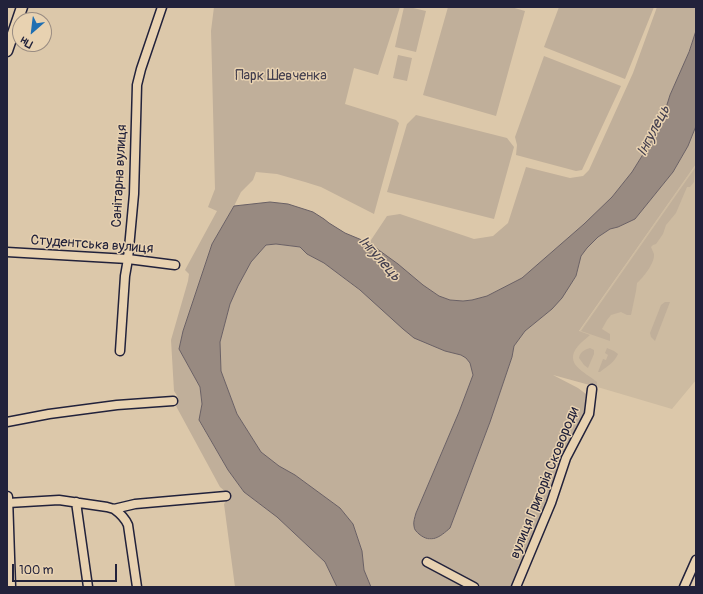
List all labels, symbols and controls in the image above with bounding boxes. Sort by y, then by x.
north arrow [12,12,52,52]
text: Пн [18,34,35,51]
park label: Парк Шевченка [235,68,327,84]
water label: Інгулець [634,102,674,160]
street label: Санітарна вулиця [109,124,131,228]
street label: Студентська вулиця [30,232,154,258]
water label: Інгулець [354,233,404,285]
street label: вулиця Григорія Сковороди [507,405,583,561]
scale bar [14,556,119,582]
text: 100 m [19,563,53,578]

